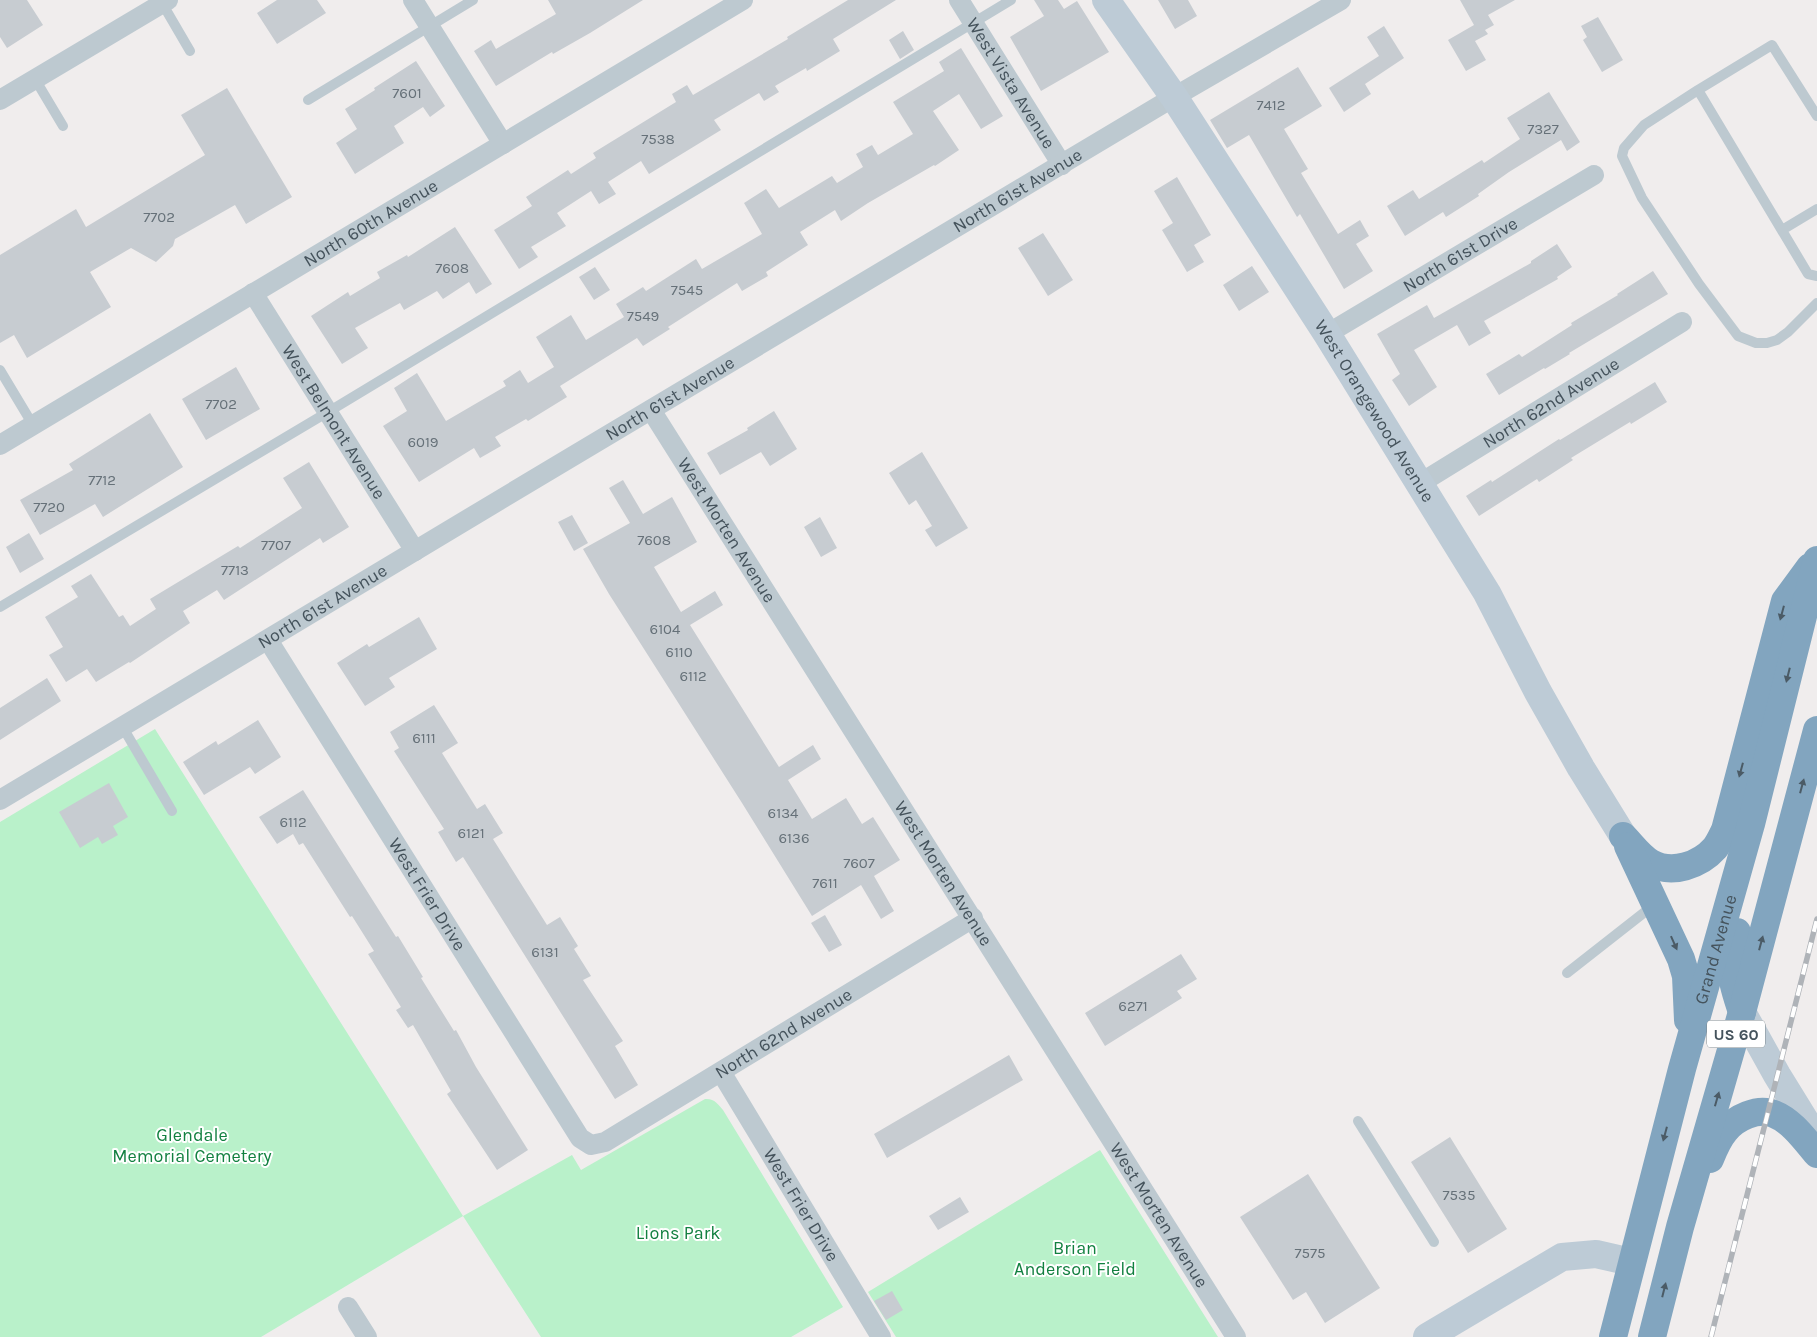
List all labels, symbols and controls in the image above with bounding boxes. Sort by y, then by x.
street label: West Vista Avenue [962,13,1060,153]
house number: 7601 [392,84,422,102]
house number: 7412 [1256,96,1286,114]
house number: 7327 [1527,120,1559,138]
house number: 7538 [641,130,675,148]
street label: North 61st Avenue [949,143,1086,238]
street label: North 60th Avenue [299,174,442,272]
house number: 7702 [143,208,175,226]
street label: North 61st Drive [1399,212,1521,297]
house number: 7608 [435,259,469,277]
house number: 7545 [671,281,703,299]
house number: 7549 [627,307,659,325]
street label: West Orangewood Avenue [1310,316,1439,506]
street label: West Belmont Avenue [277,340,391,503]
street label: North 61st Avenue [601,351,738,445]
street label: North 62nd Avenue [1479,352,1623,453]
house number: 7702 [205,395,237,413]
house number: 6019 [407,433,439,451]
street label: West Morten Avenue [673,453,781,607]
house number: 7712 [88,471,116,489]
house number: 7720 [33,498,65,516]
house number: 7608 [637,531,671,549]
house number: 7707 [261,536,291,554]
street label: North 61st Avenue [254,559,391,654]
house number: 7713 [221,561,249,579]
one-way arrow [1778,605,1786,620]
house number: 6104 [650,620,681,638]
house number: 6110 [665,643,693,661]
house number: 6112 [679,667,707,685]
one-way arrow [1784,668,1792,683]
house number: 6111 [412,729,436,747]
one-way arrow [1737,763,1745,778]
one-way arrow [1799,778,1807,793]
street label: West Morten Avenue [889,797,997,950]
house number: 6134 [768,804,799,822]
house number: 6112 [279,813,307,831]
house number: 6121 [457,824,485,842]
house number: 6136 [779,829,810,847]
street label: West Frier Drive [384,834,471,955]
house number: 7607 [843,854,875,872]
house number: 7611 [812,874,838,892]
street label: Grand Avenue [1690,892,1742,1007]
one-way arrow [1757,935,1765,951]
one-way arrow [1670,936,1678,950]
house number: 6131 [531,943,559,961]
street label: North 62nd Avenue [711,983,856,1083]
house number: 6271 [1118,997,1148,1015]
road number: US 60 [1707,1021,1765,1048]
one-way arrow [1713,1092,1721,1107]
park label: Glendale Memorial Cemetery [112,1124,272,1167]
one-way arrow [1661,1126,1669,1141]
street label: West Morten Avenue [1105,1138,1213,1292]
street label: West Frier Drive [758,1144,844,1265]
house number: 7535 [1443,1186,1475,1204]
park label: Lions Park [636,1222,720,1244]
park label: Brian Anderson Field [1014,1237,1136,1280]
house number: 7575 [1294,1244,1326,1262]
one-way arrow [1660,1282,1668,1297]

